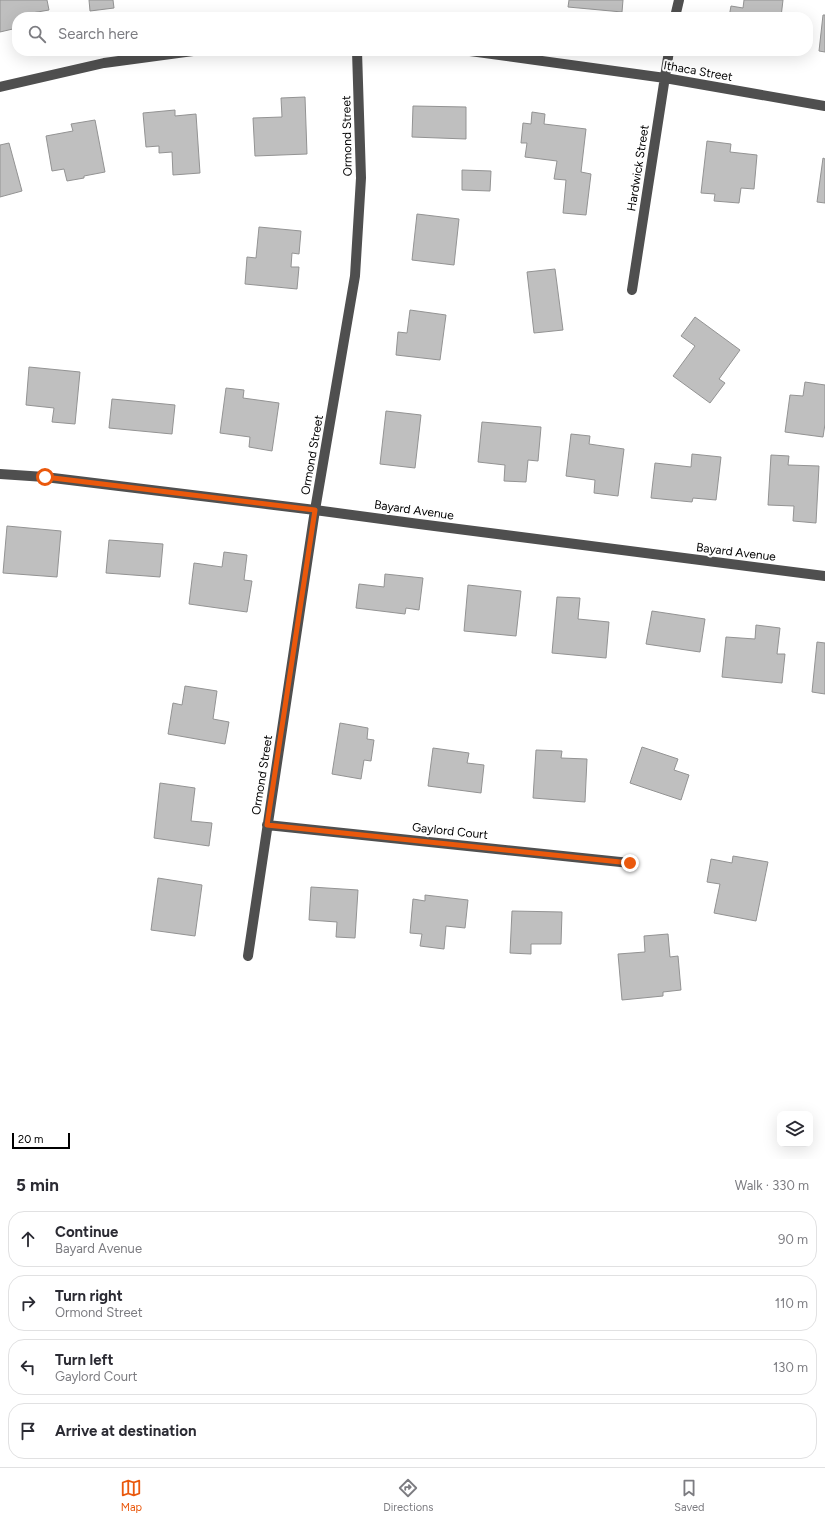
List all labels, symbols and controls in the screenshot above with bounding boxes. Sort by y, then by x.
search box [12,12,813,56]
icon: search [26,23,48,45]
text: Search here [58,25,138,43]
street label: Ithaca Street [662,58,734,84]
street label: Ormond Street [339,95,355,177]
street label: Hardwick Street [624,123,652,212]
street label: Ormond Street [298,414,326,496]
route start [36,468,54,486]
street label: Bayard Avenue [373,497,455,523]
street label: Bayard Avenue [695,540,777,564]
street label: Ormond Street [249,734,275,816]
street label: Gaylord Court [411,820,489,842]
route end [621,854,639,872]
map controls [777,1111,813,1147]
button: layers [777,1111,813,1147]
scale bar [12,1131,70,1150]
text: 20 m [18,1133,43,1146]
text: 5 min [16,1175,59,1195]
text: Walk · 330 m [735,1178,809,1193]
text: Continue [55,1223,118,1241]
icon: ahead [17,1228,39,1250]
text: 90 m [778,1232,808,1247]
text: Bayard Avenue [55,1241,142,1256]
text: Turn right [55,1287,123,1305]
icon: right [17,1292,39,1314]
text: 110 m [775,1296,808,1311]
text: Ormond Street [55,1305,143,1320]
text: Turn left [55,1351,113,1369]
icon: left [17,1356,39,1378]
text: 130 m [773,1360,808,1375]
text: Gaylord Court [55,1369,137,1384]
icon: arrive [17,1420,39,1442]
text: Arrive at destination [55,1422,196,1440]
tab: Map [120,1477,142,1514]
tab: Directions [383,1477,433,1514]
tab: Saved [674,1477,705,1514]

